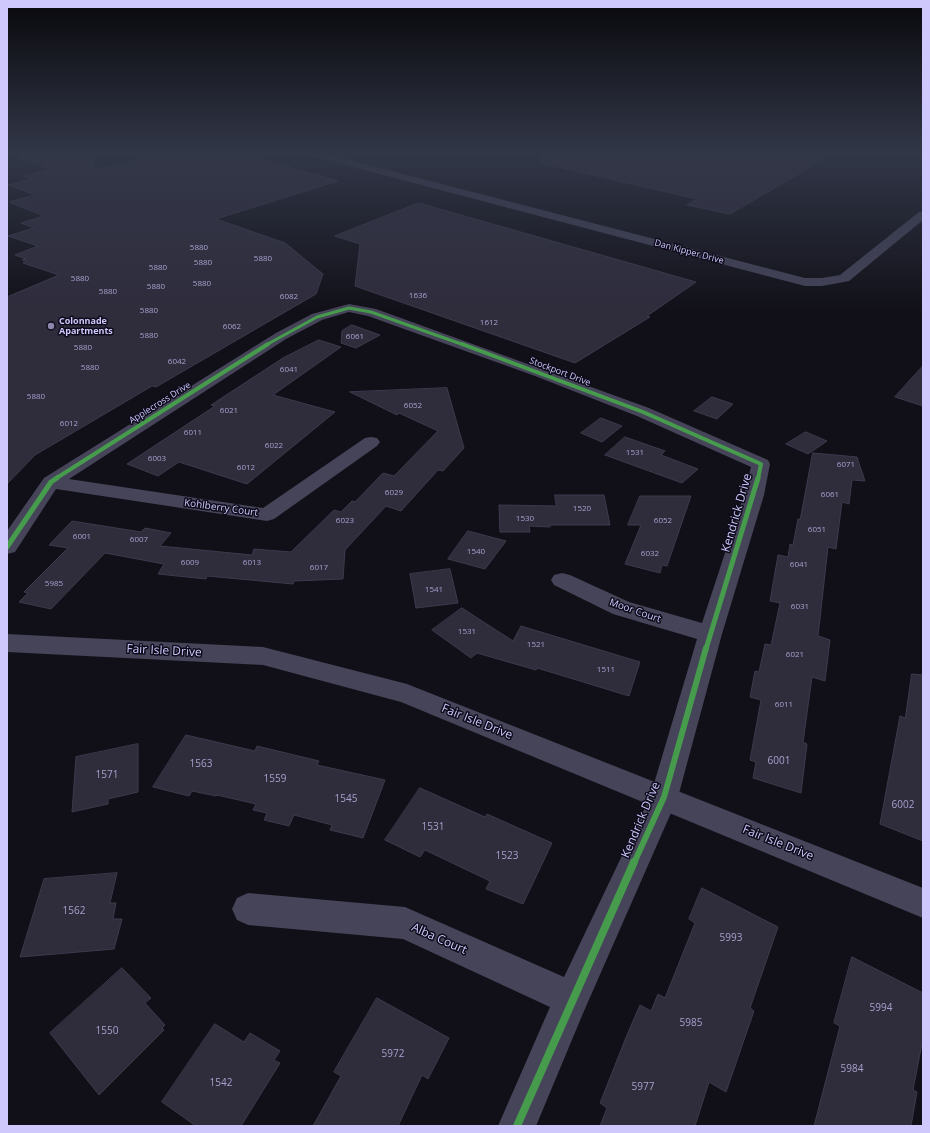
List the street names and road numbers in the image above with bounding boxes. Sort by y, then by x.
street label: Dan Kipper Drive [653,238,725,266]
street label: Stockport Drive [528,355,592,389]
street label: Applecross Drive [127,380,193,426]
street label: Kendrick Drive [719,472,755,554]
street label: Kohlberry Court [183,497,259,519]
street label: Moor Court [608,597,662,625]
street label: Fair Isle Drive [126,642,202,660]
street label: Fair Isle Drive [439,701,515,743]
street label: Kendrick Drive [618,780,664,860]
street label: Fair Isle Drive [740,822,816,864]
street label: Alba Court [409,920,469,958]

